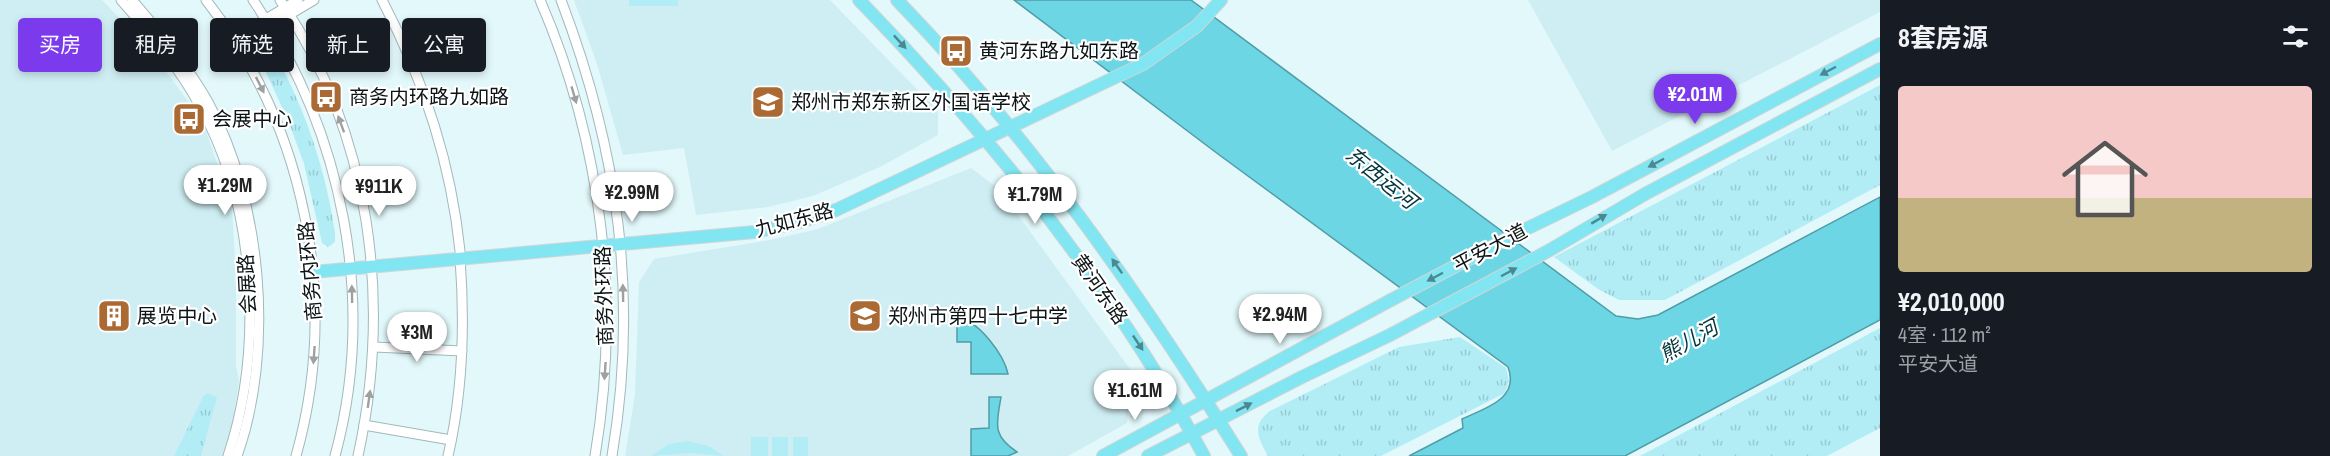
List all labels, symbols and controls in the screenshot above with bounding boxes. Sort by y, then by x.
chip: 买房 [18,18,102,72]
chip: 租房 [114,18,198,72]
chip: 筛选 [210,18,294,72]
chip: 新上 [306,18,390,72]
chip: 公寓 [402,18,486,72]
text: 8套房源 [1898,20,1988,55]
icon: filters [2279,20,2312,53]
bus stop icon: 黄河东路九如东路 [938,33,974,69]
one-way arrow [893,34,906,49]
place label: 黄河东路九如东路 [979,37,1139,64]
one-way arrow [1820,67,1837,76]
pin: ¥2.01M [1646,74,1744,125]
one-way arrow [255,76,265,93]
bus stop icon: 商务内环路九如路 [308,79,344,115]
text: ¥2.01M [1668,80,1722,107]
place label: 商务内环路九如路 [349,83,509,110]
school or university icon: 郑州市郑东新区外国语学校 [750,84,786,120]
one-way arrow [570,86,579,104]
place label: 郑州市郑东新区外国语学校 [791,88,1031,115]
bus stop icon: 会展中心 [171,101,207,137]
place label: 会展中心 [212,105,292,132]
one-way arrow [336,115,346,133]
icon: home [2051,125,2159,233]
water label: 东西运河 [1340,140,1426,218]
one-way arrow [1647,158,1664,168]
pin: ¥1.29M [176,165,274,216]
pin: ¥911K [337,166,421,217]
text: ¥1.29M [198,171,252,198]
text: ¥911K [355,172,403,199]
pin: ¥2.99M [583,172,681,223]
pin: ¥1.79M [986,174,1084,225]
text: ¥2.99M [605,178,659,205]
text: ¥1.79M [1008,180,1062,207]
street label: 九如东路 [752,196,836,243]
one-way arrow [1591,214,1607,225]
street label: 平安大道 [1448,217,1531,278]
street label: 商务内环路 [292,220,327,322]
street label: 商务外环路 [588,246,619,346]
street label: 黄河东路 [1066,248,1134,329]
street label: 会展路 [231,253,262,315]
one-way arrow [1112,259,1124,274]
one-way arrow [1501,267,1518,277]
one-way arrow [1426,272,1443,282]
one-way arrow [618,284,628,303]
text: ¥2,010,000 [1898,284,2005,319]
one-way arrow [347,285,357,304]
pin: ¥2.94M [1231,294,1329,345]
building icon: 展览中心 [96,298,132,334]
school or university icon: 郑州市第四十七中学 [847,298,883,334]
text: ¥2.94M [1253,300,1307,327]
place label: 展览中心 [137,302,217,329]
place label: 郑州市第四十七中学 [888,302,1068,329]
water label: 熊儿河 [1654,311,1727,369]
pin: ¥3M [388,312,446,363]
text: ¥3M [401,318,433,345]
text: 4室 · 112 m² [1898,321,1991,348]
one-way arrow [1132,335,1143,351]
one-way arrow [309,345,319,364]
text: 平安大道 [1898,350,1978,377]
one-way arrow [600,361,609,380]
pin: ¥1.61M [1086,370,1184,421]
text: ¥1.61M [1108,376,1162,403]
one-way arrow [364,389,373,408]
one-way arrow [1235,402,1252,411]

